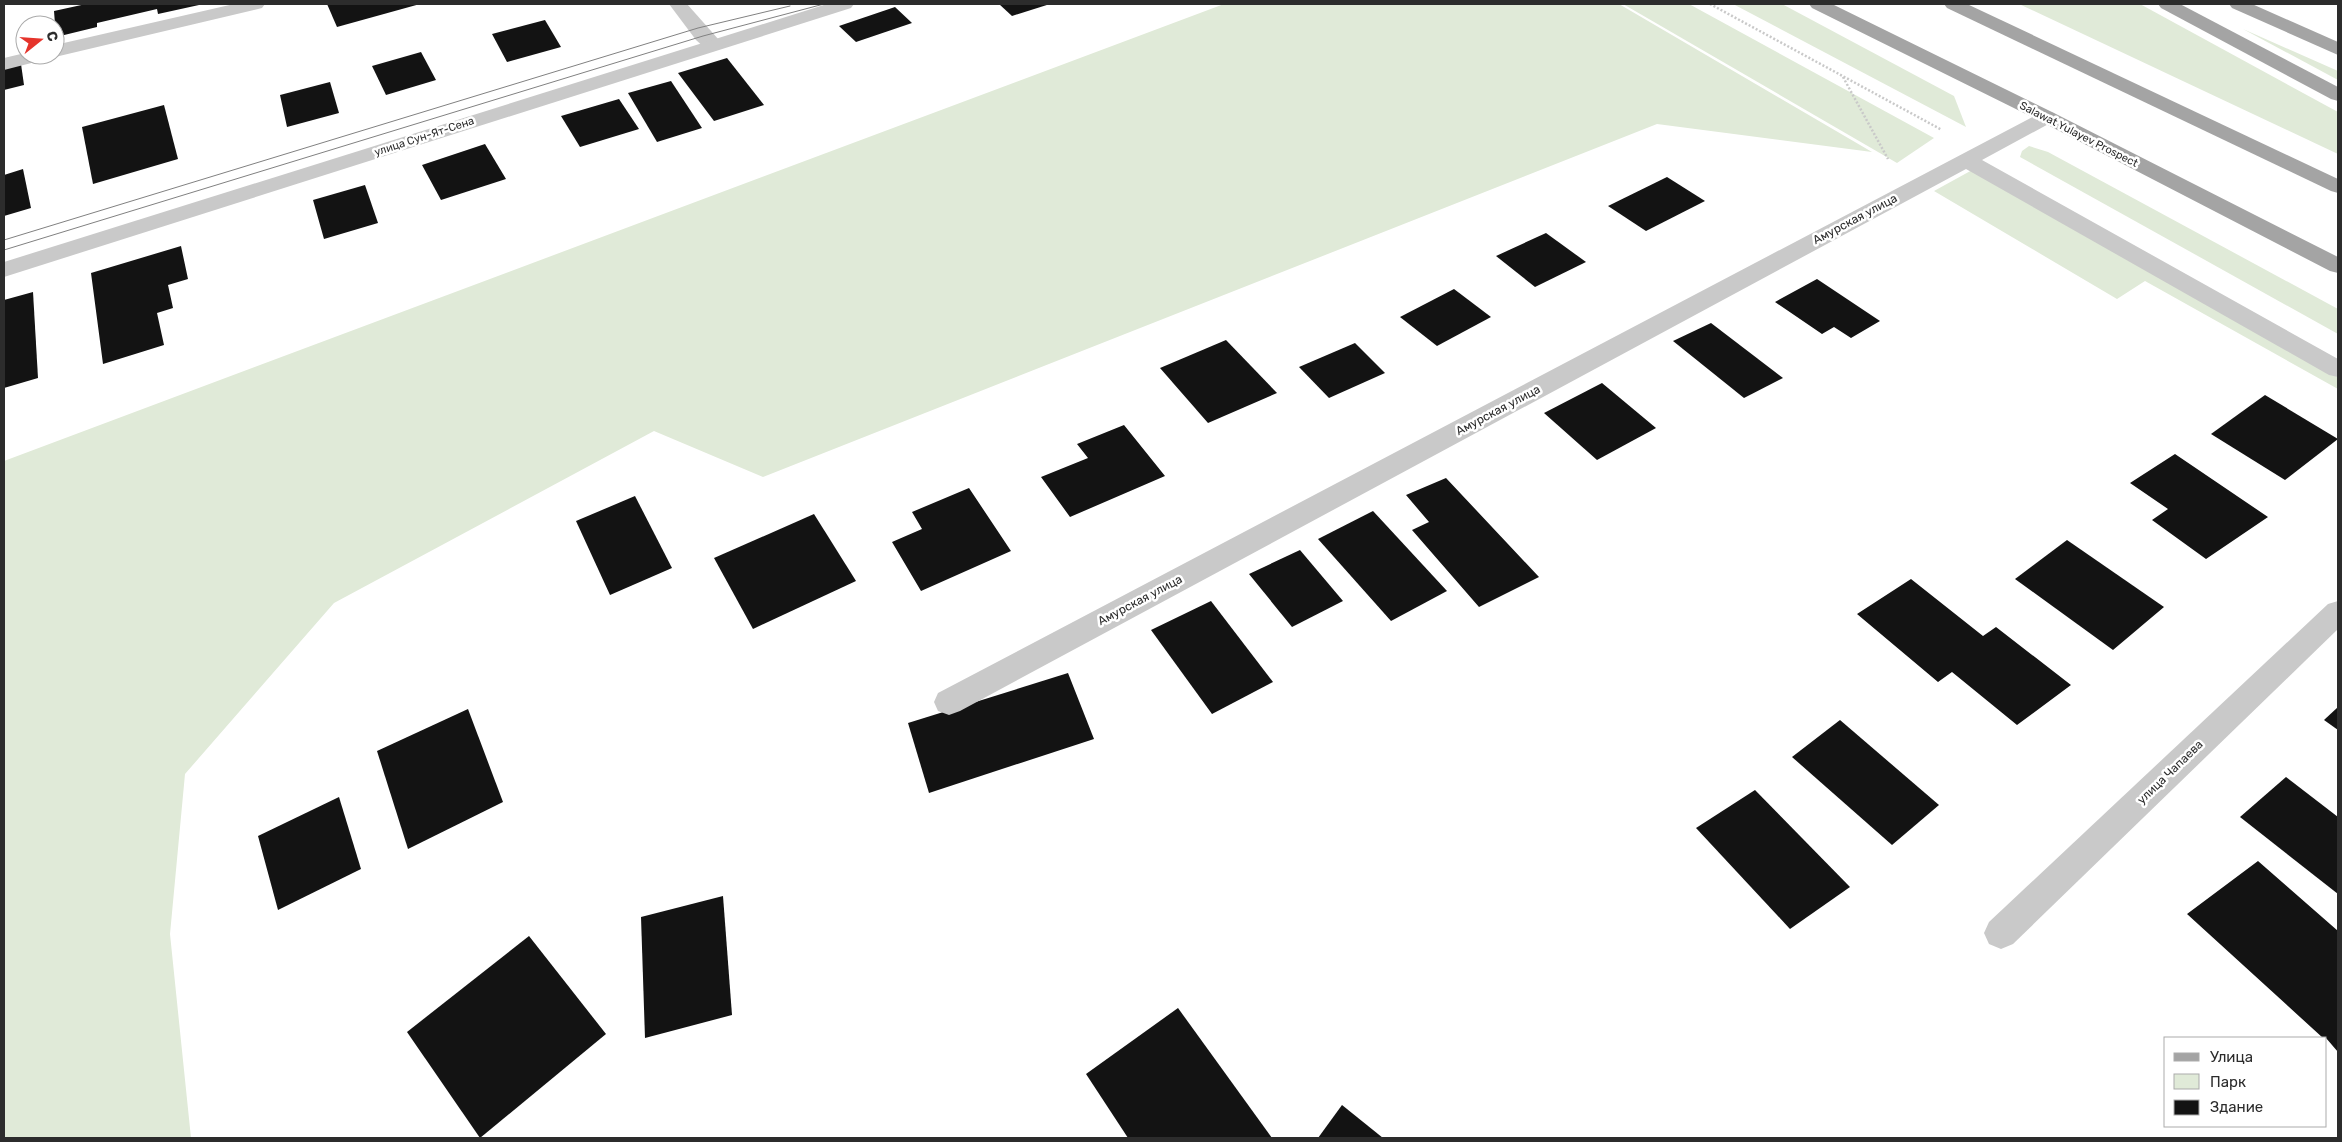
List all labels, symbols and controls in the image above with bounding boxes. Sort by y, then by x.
north arrow [15,15,65,65]
text: С [42,29,62,44]
street label: Salawat Yulayev Prospect [2017,99,2141,170]
street label: улица Сун-Ят-Сена [373,114,476,159]
street label: Амурская улица [1810,191,1900,247]
street label: Амурская улица [1453,382,1543,438]
street label: Амурская улица [1095,572,1185,628]
street label: улица Чапаева [2134,737,2206,807]
legend [2164,1037,2327,1127]
text: Улица [2210,1048,2253,1066]
text: Парк [2210,1073,2246,1091]
text: Здание [2210,1098,2263,1116]

